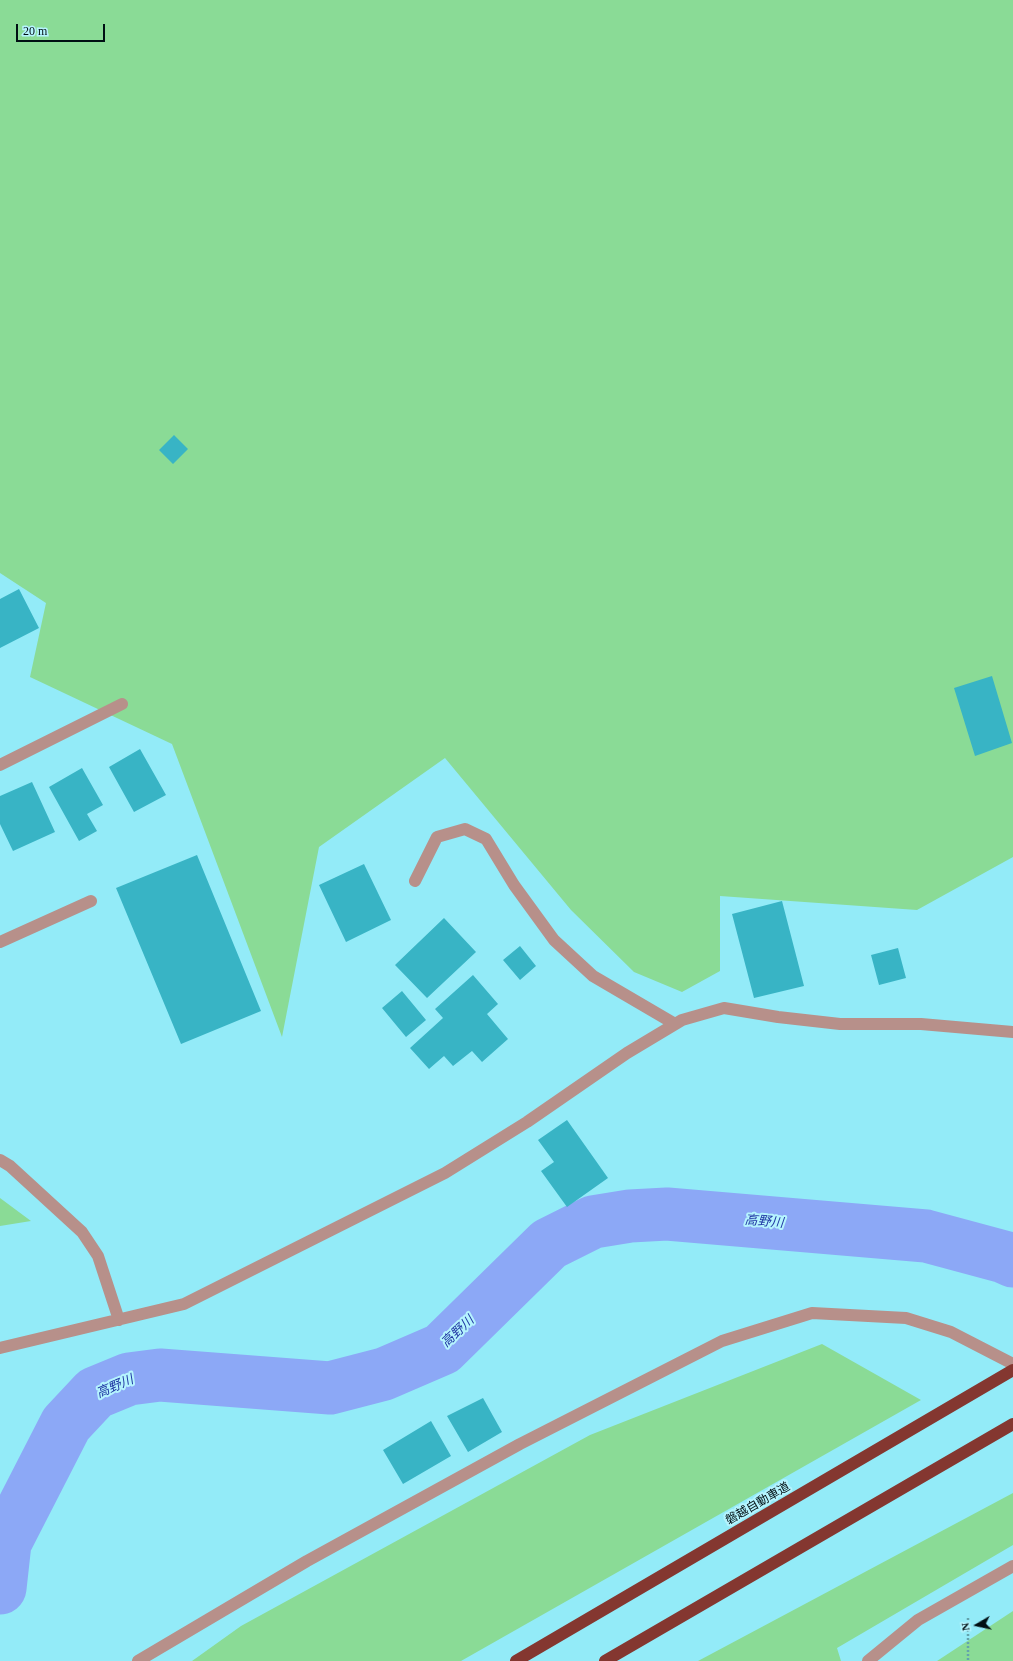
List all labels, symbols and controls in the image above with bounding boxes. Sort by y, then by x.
scale bar [18,16,107,42]
text: 20 m [23,24,47,38]
water label: 高野川 [744,1213,784,1231]
water label: 高野川 [438,1313,478,1351]
water label: 高野川 [94,1372,136,1402]
street label: 磐越自動車道 [723,1480,793,1528]
north arrow [957,1605,997,1645]
text: N [959,1622,972,1632]

